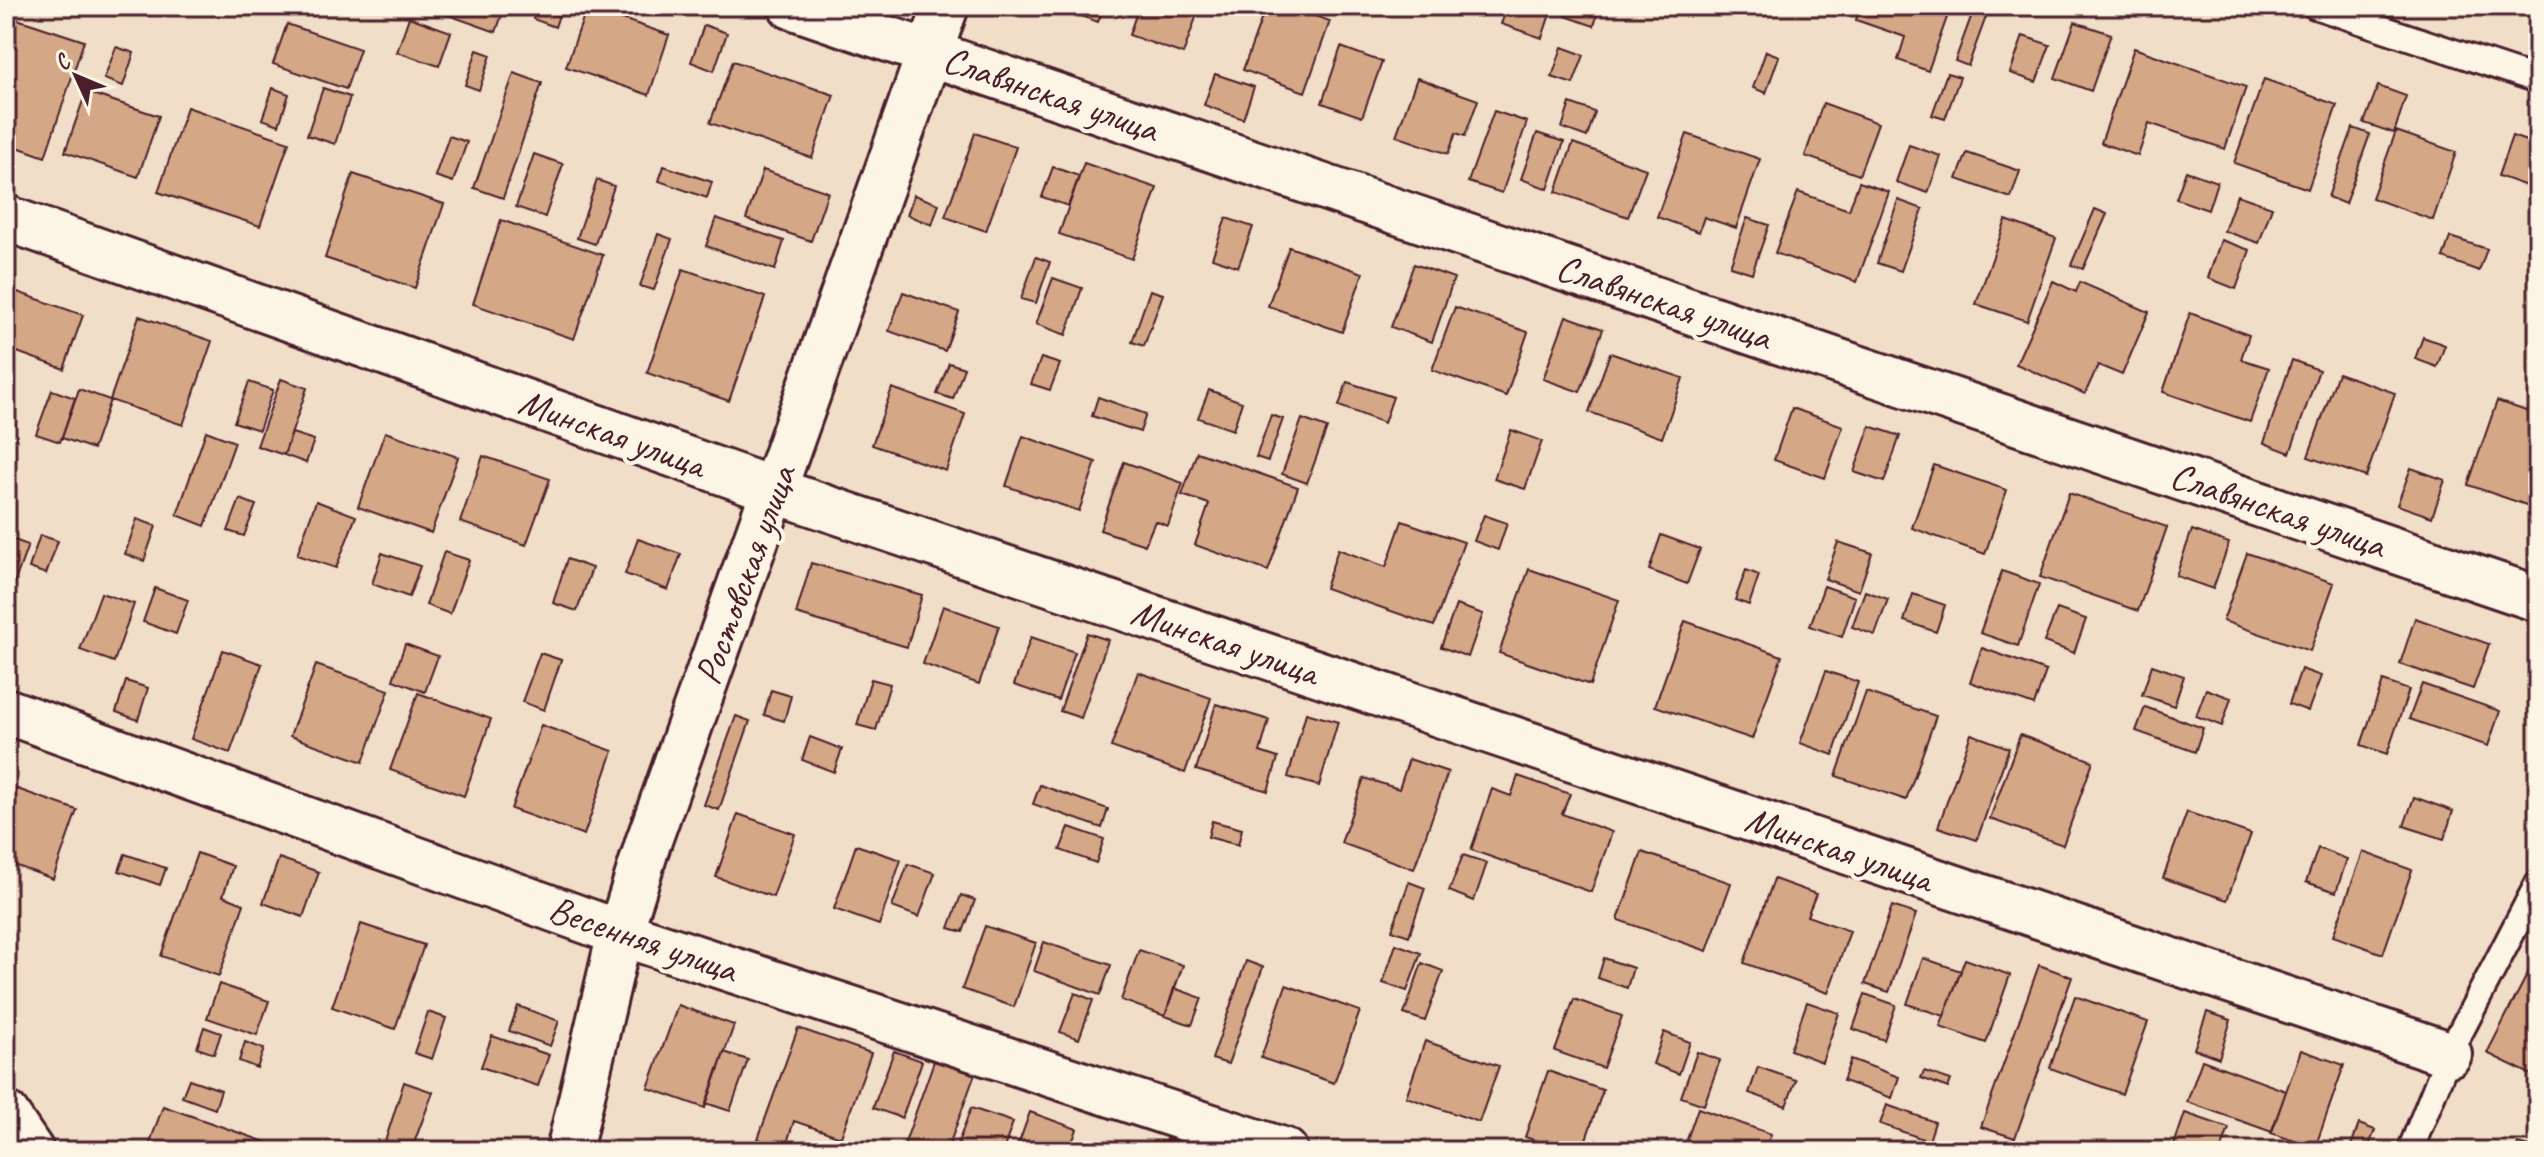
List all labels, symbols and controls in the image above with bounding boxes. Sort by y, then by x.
street label: Славянская улица [938,35,1167,153]
north arrow [36,36,116,116]
text: С [49,47,78,76]
street label: Славянская улица [1551,243,1780,361]
street label: Минская улица [513,378,715,489]
street label: Славянская улица [2165,451,2394,569]
street label: Ростовская улица [684,457,807,691]
street label: Минская улица [1125,588,1328,697]
street label: Минская улица [1739,795,1942,904]
street label: Весенняя улица [543,885,745,994]

